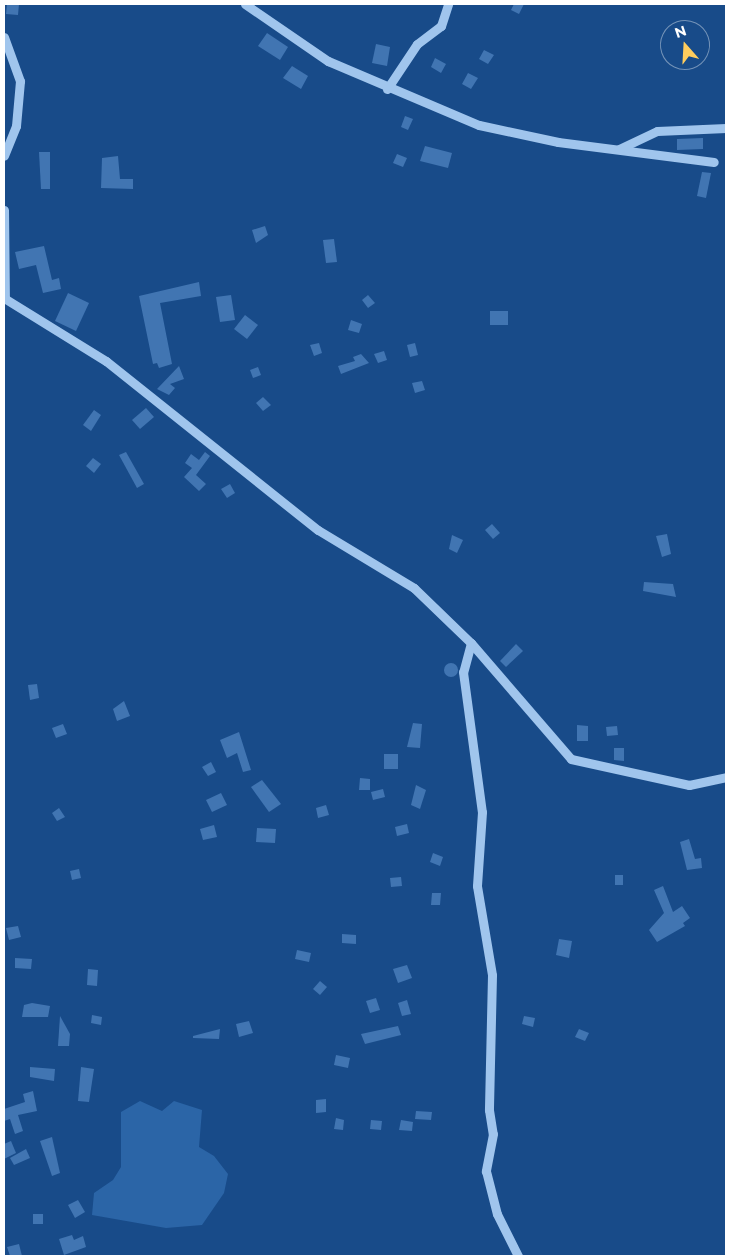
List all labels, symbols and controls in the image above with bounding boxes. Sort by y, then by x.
north arrow [660,20,710,70]
text: N [672,21,689,42]

